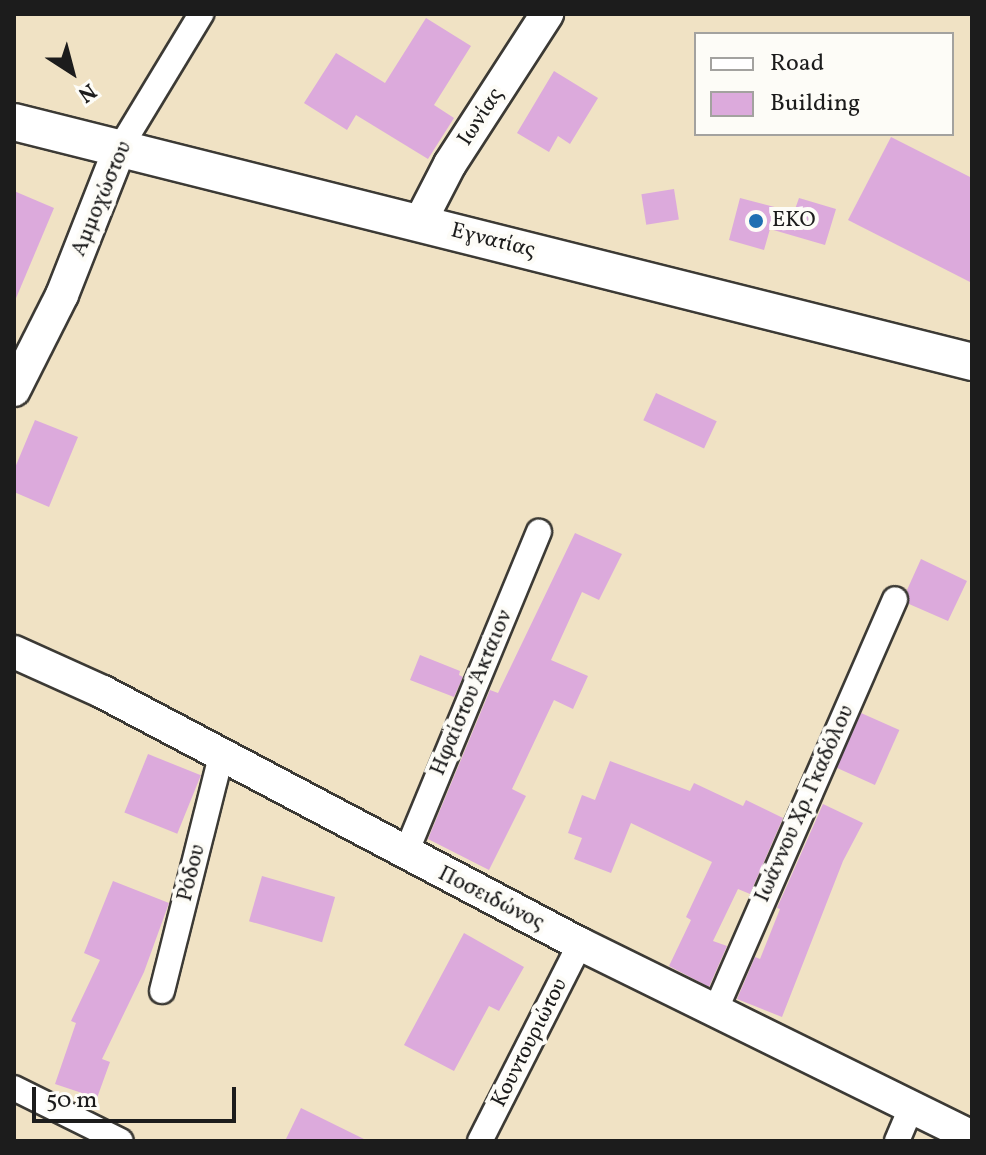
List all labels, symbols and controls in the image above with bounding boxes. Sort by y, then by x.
north arrow [32,32,112,112]
legend [694,32,954,136]
text: Road [770,47,824,81]
text: N [71,75,102,109]
street label: Ιωνίας [453,83,509,151]
text: Building [770,87,860,121]
street label: Αμμοχώστου [66,137,138,261]
place label: EKO [772,208,816,234]
marker: EKO [747,212,765,230]
street label: Εγνατίας [448,218,538,264]
street label: Ηφαίστου Άκταιον [425,606,519,780]
street label: Ιωάννου Χρ. Γκαδόλου [750,701,860,907]
street label: Ρόδου [172,842,212,904]
street label: Ποσειδώνος [433,861,549,937]
street label: Κουντουριώτου [486,974,574,1112]
scale bar [36,1071,240,1121]
text: 50 m [46,1084,98,1118]

